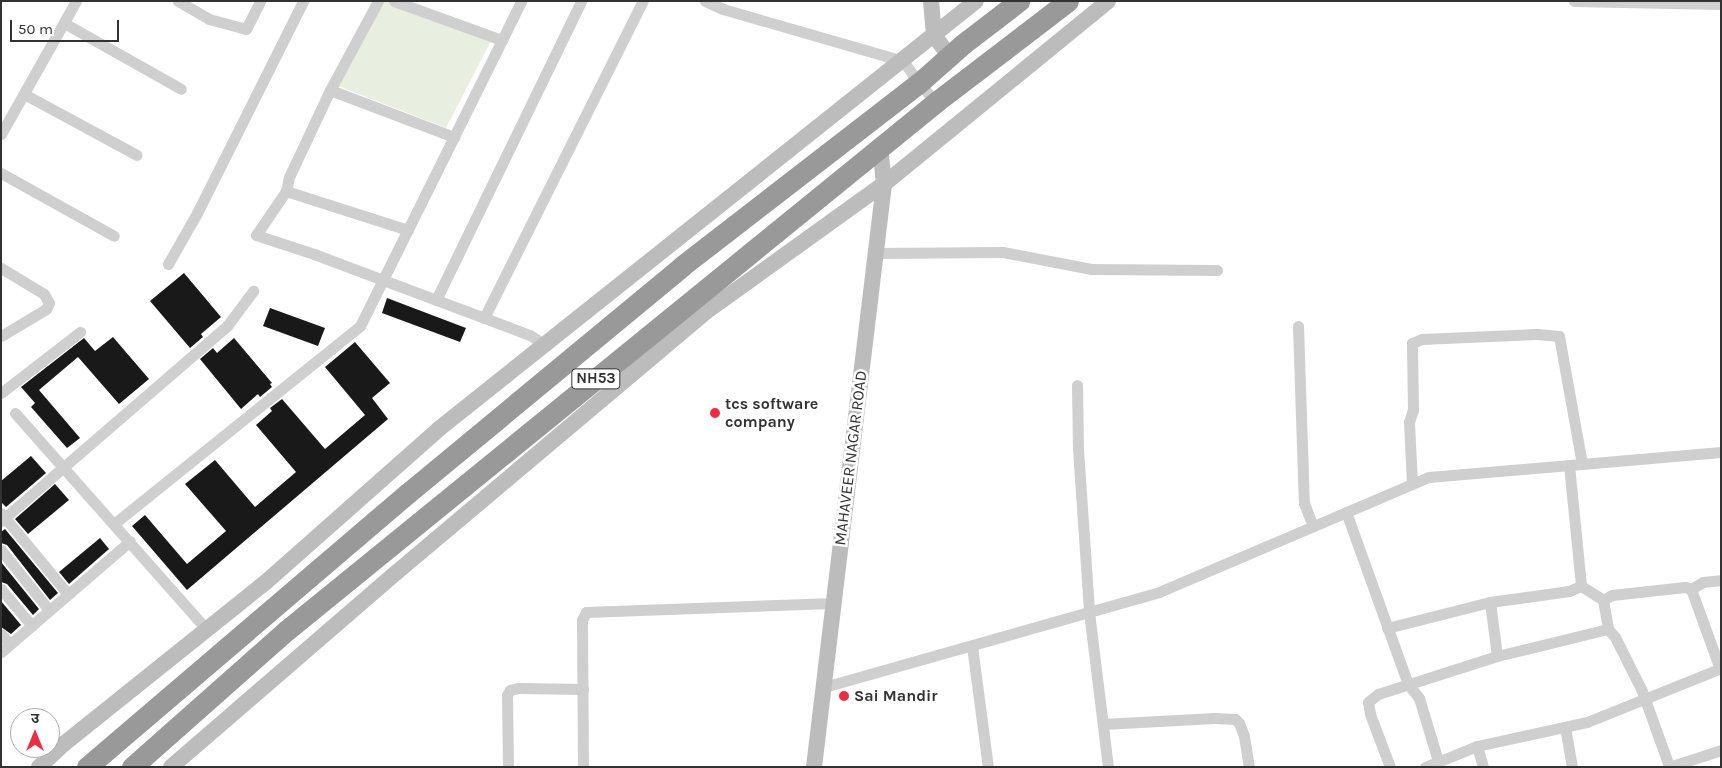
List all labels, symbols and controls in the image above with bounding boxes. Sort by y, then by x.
scale bar [12,10,121,42]
text: 50 m [18,20,53,38]
road number: NH53 [571,366,621,392]
street label: MAHAVEER NAGAR ROAD [831,370,871,546]
place label: tcs software company [725,394,818,432]
marker: tcs software company [709,407,721,419]
place label: Sai Mandir [854,686,938,706]
marker: Sai Mandir [838,690,850,702]
north arrow [10,708,60,758]
text: उ [31,710,39,727]

